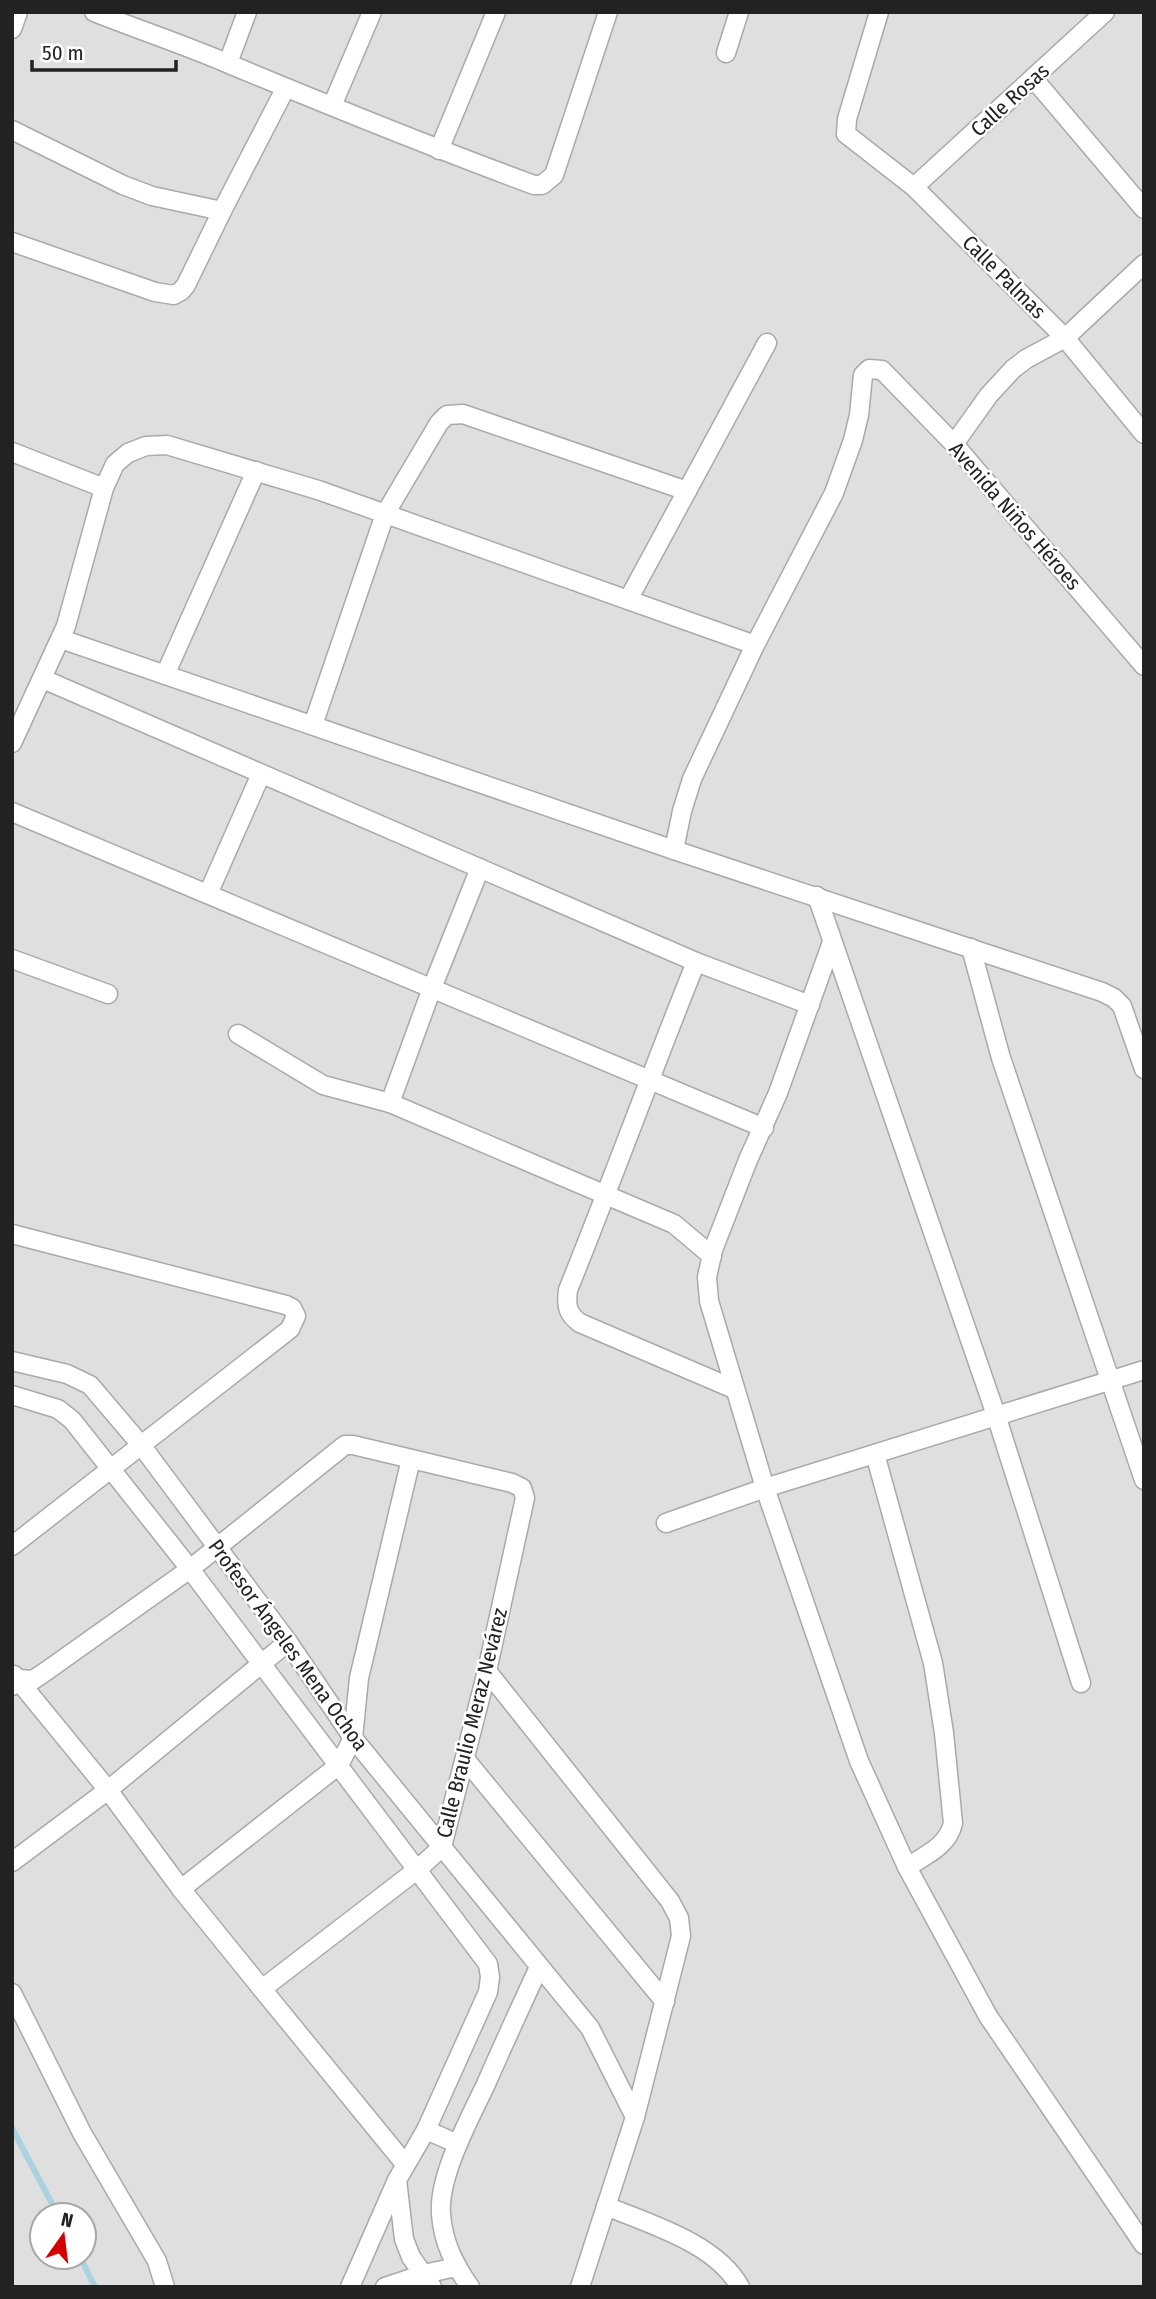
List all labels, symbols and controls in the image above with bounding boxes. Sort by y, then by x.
scale bar [32,28,175,72]
text: 50 m [42,40,84,66]
street label: Calle Rosas [965,58,1055,142]
street label: Calle Palmas [957,230,1051,324]
street label: Avenida Niños Héroes [944,437,1086,595]
street label: Profesor Ángeles Mena Ochoa [203,1534,373,1756]
street label: Calle Braulio Meraz Nevárez [431,1605,513,1841]
north arrow [28,2201,98,2271]
text: N [59,2207,75,2233]

